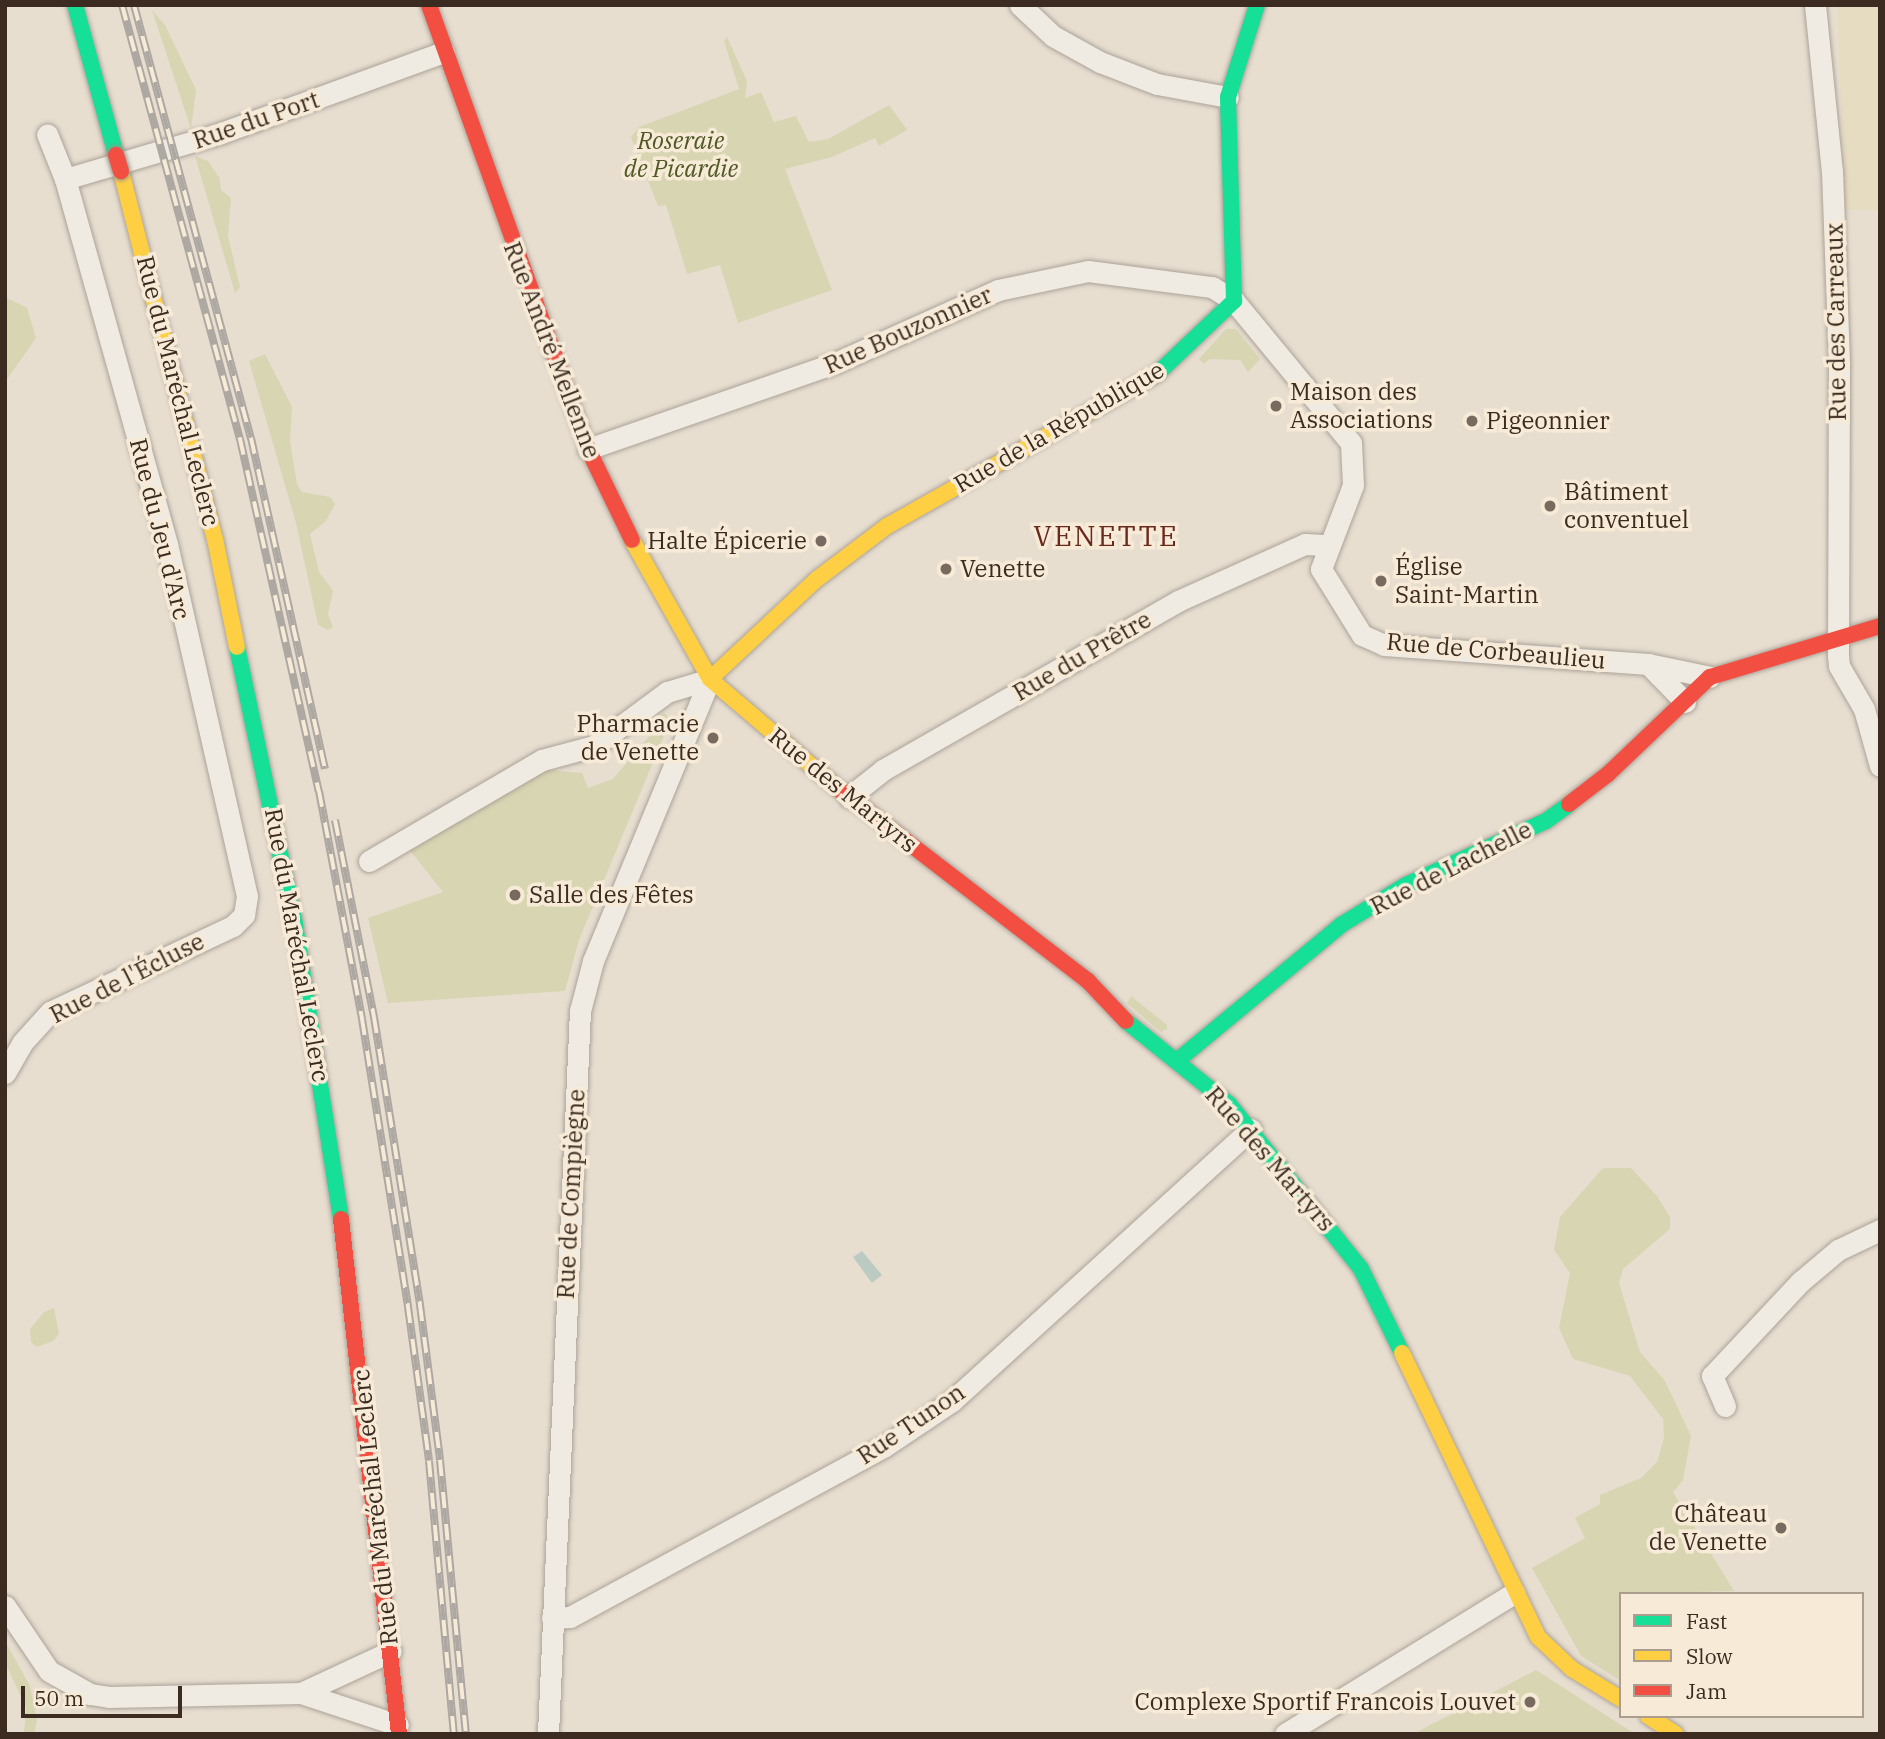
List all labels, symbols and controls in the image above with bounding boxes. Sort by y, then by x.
street label: Rue du Port [189,85,323,155]
park label: Roseraie de Picardie [624,127,738,183]
street label: Rue des Carreaux [1820,223,1852,421]
street label: Rue André Mellenne [497,238,607,462]
street label: Rue du Maréchal Leclerc [130,253,226,529]
street label: Rue Bouzonnier [819,280,997,380]
street label: Rue de la République [949,355,1169,499]
place label: Maison des Associations [1290,378,1433,434]
marker: Maison des Associations [1268,398,1284,414]
place label: Pigeonnier [1486,407,1610,435]
marker: Pigeonnier [1464,413,1480,429]
street label: Rue du Jeu d'Arc [124,435,196,623]
place label: Bâtiment conventuel [1564,478,1689,534]
marker: Bâtiment conventuel [1542,498,1558,514]
district label: VENETTE [1034,519,1178,553]
place label: Halte Épicerie [647,527,807,555]
marker: Halte Épicerie [813,533,829,549]
place label: Église Saint-Martin [1395,553,1539,609]
place label: Venette [960,555,1045,583]
marker: Venette [938,561,954,577]
marker: Église Saint-Martin [1373,573,1389,589]
street label: Rue du Prêtre [1008,605,1156,707]
street label: Rue de Corbeaulieu [1385,627,1607,675]
place label: Pharmacie de Venette [577,710,699,766]
street label: Rue des Martyrs [763,721,923,859]
marker: Pharmacie de Venette [705,730,721,746]
street label: Rue du Maréchal Leclerc [259,806,335,1084]
street label: Rue de Lachelle [1366,815,1536,921]
place label: Salle des Fêtes [529,881,694,909]
marker: Salle des Fêtes [507,887,523,903]
street label: Rue de l'Écluse [45,927,209,1029]
street label: Rue des Martyrs [1199,1081,1341,1237]
street label: Rue de Compiègne [551,1088,591,1300]
street label: Rue du Maréchal Leclerc [346,1367,404,1647]
street label: Rue Tunon [852,1378,970,1470]
place label: Château de Venette [1649,1500,1767,1556]
marker: Château de Venette [1773,1520,1789,1536]
legend [1619,1592,1864,1718]
text: Fast [1686,1607,1727,1635]
text: Slow [1686,1642,1733,1670]
scale bar [24,1672,186,1716]
text: Jam [1686,1677,1727,1705]
text: 50 m [34,1684,84,1712]
place label: Complexe Sportif Francois Louvet [1134,1688,1516,1716]
marker: Complexe Sportif Francois Louvet [1522,1694,1538,1710]

